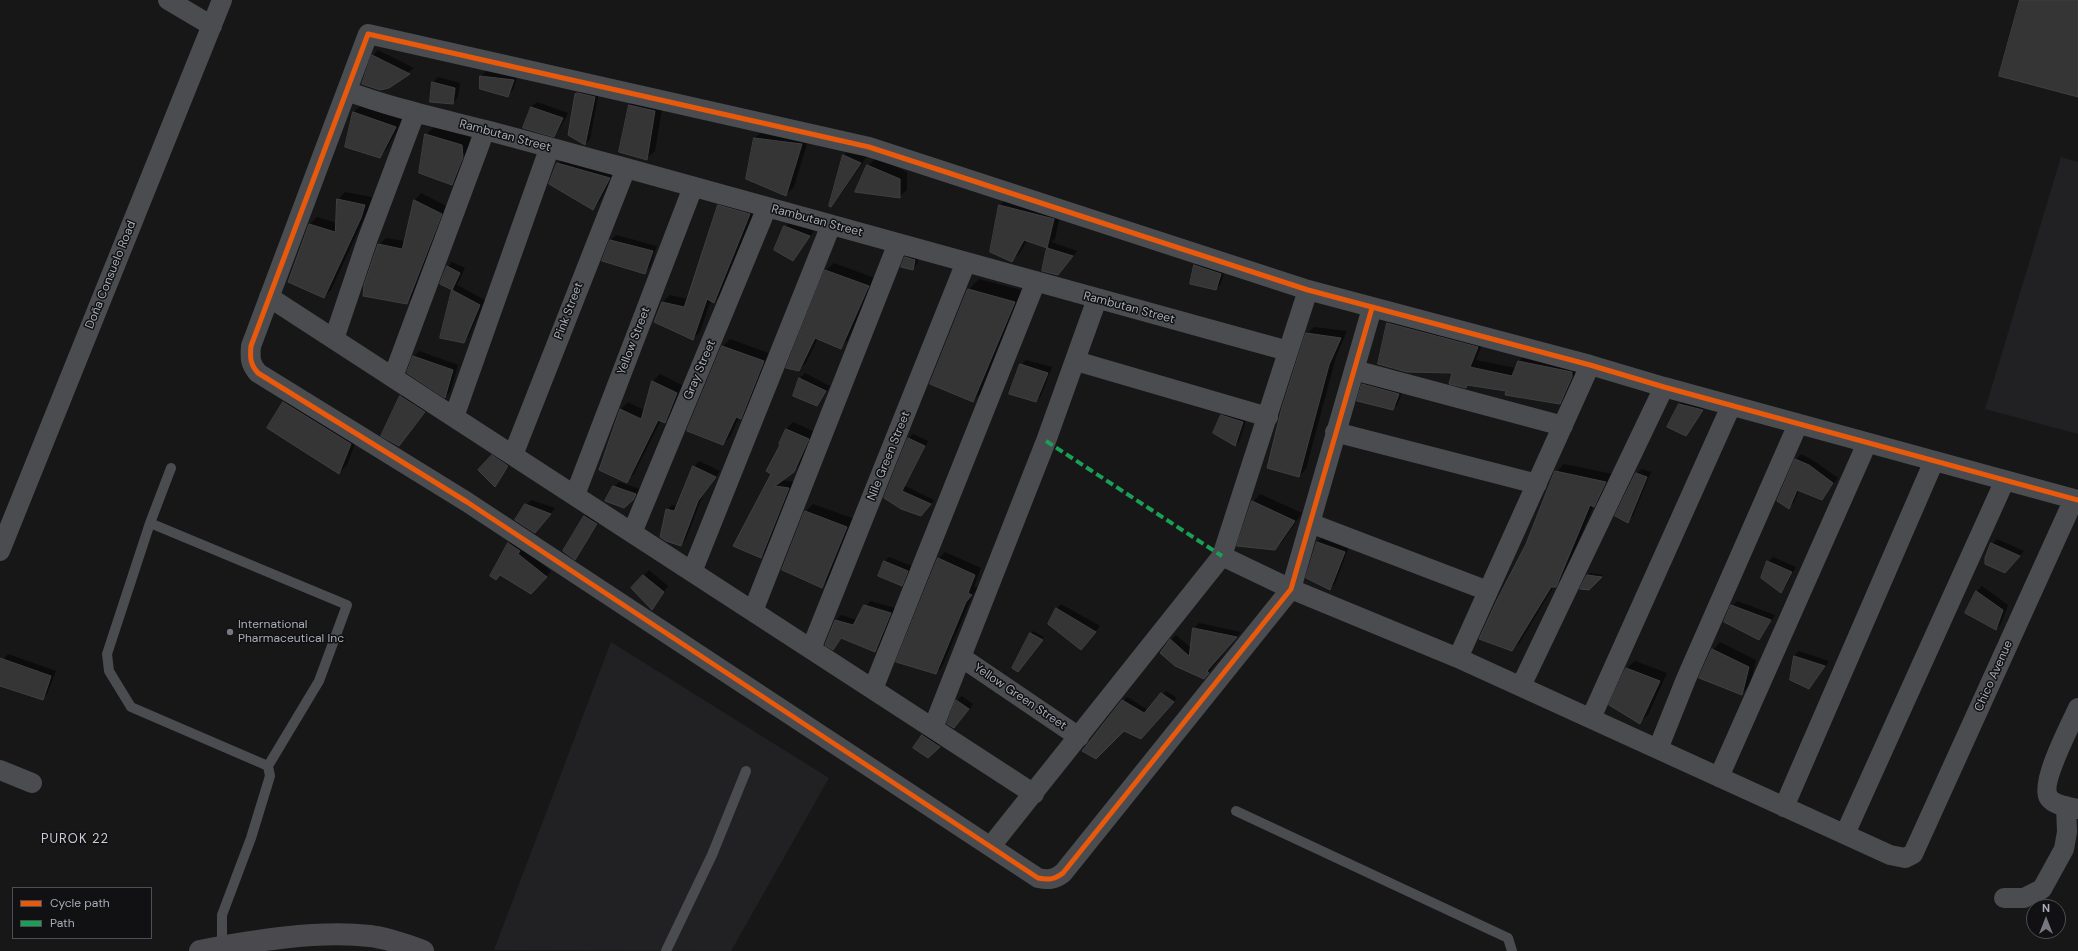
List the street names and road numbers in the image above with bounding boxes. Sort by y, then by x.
street label: Rambutan Street [458,117,552,155]
street label: Rambutan Street [770,202,864,240]
street label: Doña Consuelo Road [83,219,139,331]
street label: Pink Street [552,280,586,342]
street label: Rambutan Street [1082,289,1176,327]
street label: Yellow Street [614,305,654,377]
street label: Gray Street [681,338,719,402]
street label: Nile Green Street [865,409,913,503]
street label: Chico Avenue [1972,638,2016,714]
street label: Yellow Green Street [971,661,1069,733]

